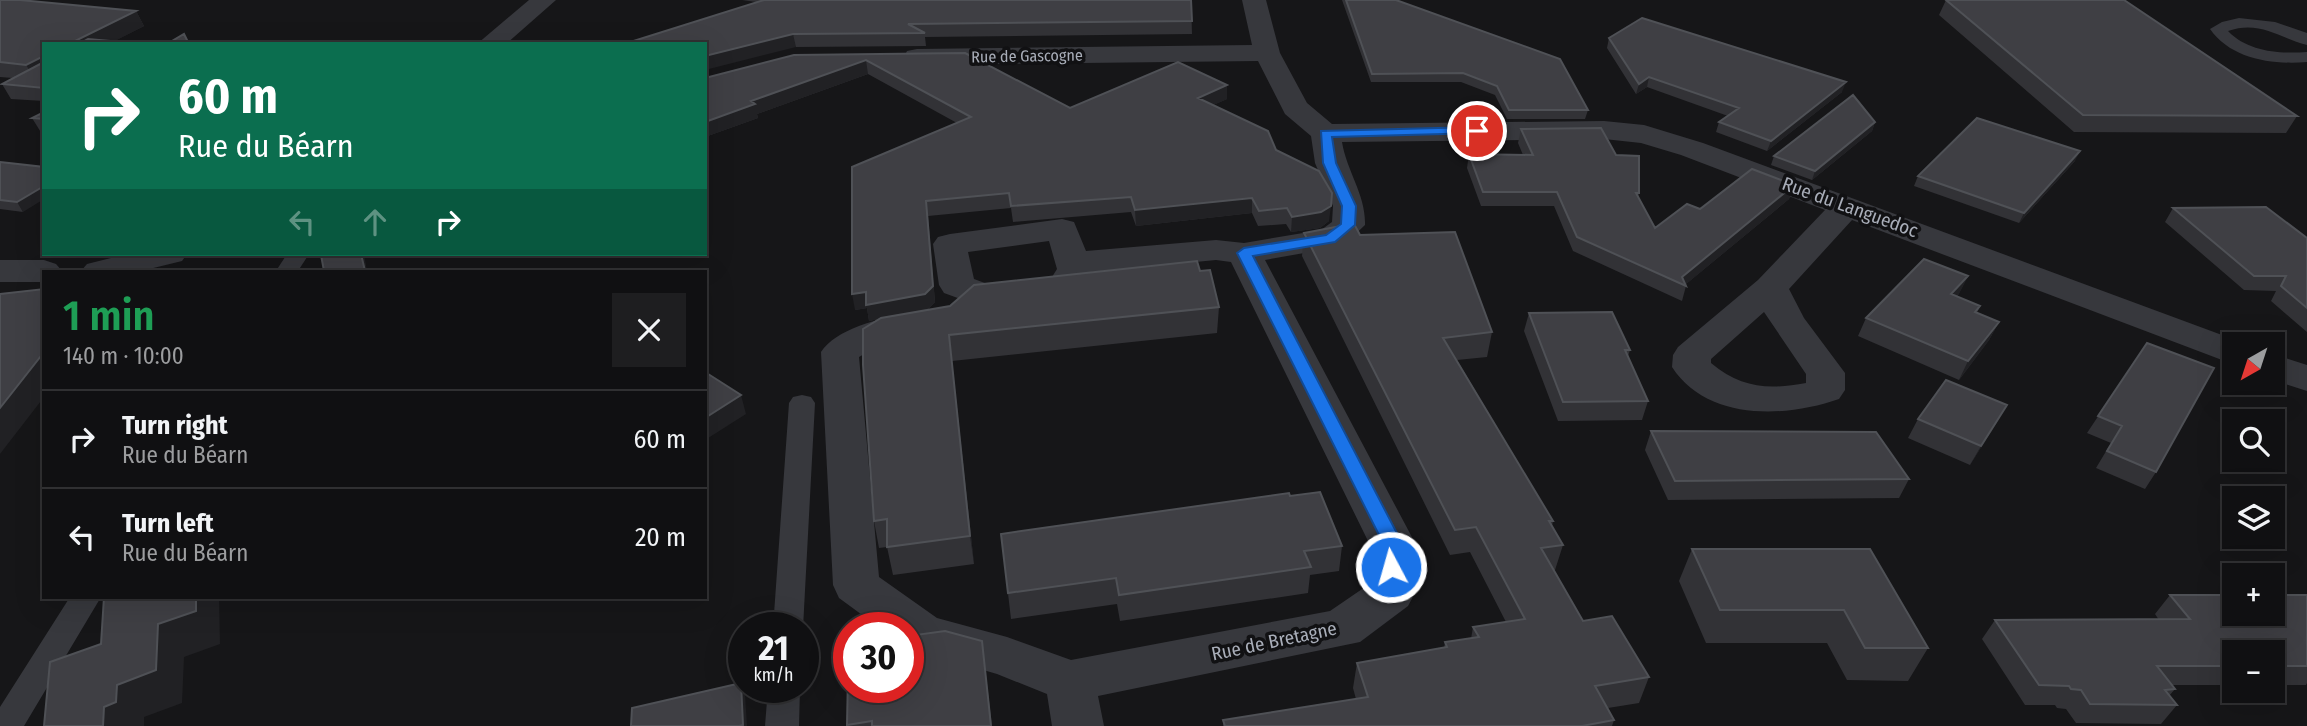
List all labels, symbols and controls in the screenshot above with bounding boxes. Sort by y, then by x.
street label: Rue de Gascogne [971,46,1083,66]
text: 60 m [178,67,278,126]
icon: right [63,70,154,161]
pin [1447,101,1507,161]
icon: arrive [1458,112,1496,150]
text: Rue du Béarn [178,127,354,165]
street label: Rue du Languedoc [1779,172,1921,242]
icon: left [283,203,321,241]
icon: ahead [356,203,394,241]
icon: right [429,203,467,241]
text: 1 min [63,291,154,341]
button: close [612,293,686,367]
north arrow [2222,332,2286,396]
map controls [2222,332,2285,703]
text: 140 m · 10:00 [63,342,184,370]
button: search [2222,409,2285,472]
text: Turn right [122,410,228,441]
icon: right [63,420,101,458]
text: 60 m [633,424,686,455]
text: Rue du Béarn [122,441,248,469]
button: layers [2222,486,2285,549]
text: Turn left [122,508,214,539]
icon: left [63,518,101,556]
text: 20 m [635,522,686,553]
position arrow [1354,530,1428,604]
text: Rue du Béarn [122,539,248,567]
button: + [2222,563,2285,626]
speed limit sign: 30 [833,612,924,703]
street label: Rue de Bretagne [1209,616,1339,666]
text: 21 [758,627,789,669]
button: − [2222,640,2285,703]
text: km/h [753,664,794,686]

